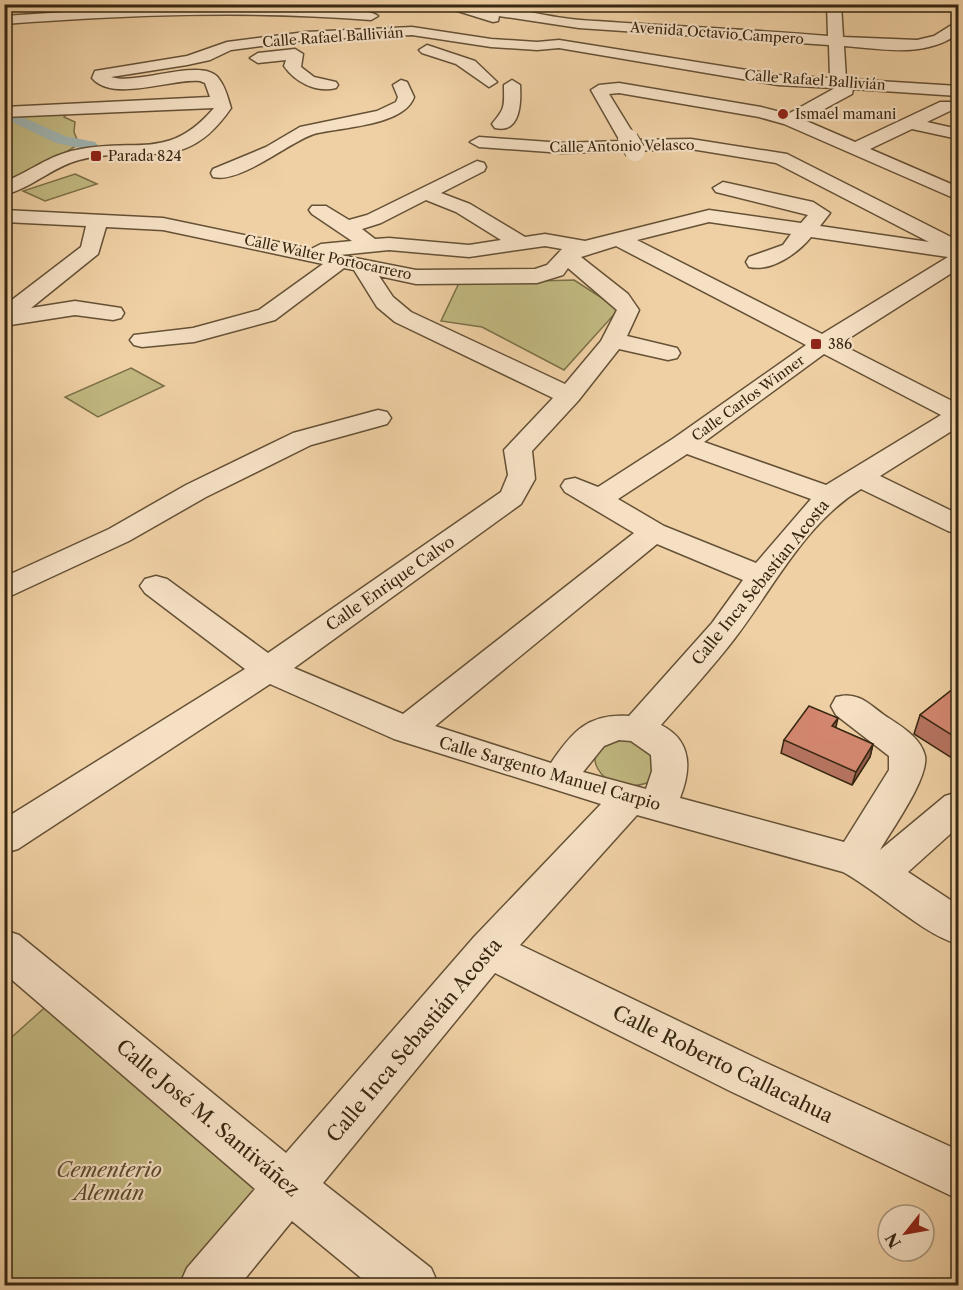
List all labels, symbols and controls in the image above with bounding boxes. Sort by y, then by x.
street label: Avenida Octavio Campero [629,18,804,48]
street label: Calle Rafael Ballivián [262,23,404,51]
street label: Calle Rafael Ballivián [744,66,886,94]
place label: Ismael mamani [795,105,896,123]
marker: Ismael mamani [776,107,790,121]
street label: Calle Antonio Velasco [549,136,695,156]
place label: Parada 824 [108,147,182,165]
marker: Parada 824 [89,149,103,163]
street label: Calle Walter Portocarrero [243,230,413,284]
place label: 386 [828,335,852,353]
marker: 386 [809,337,823,351]
street label: Calle Carlos Winner [688,351,808,445]
street label: Calle Inca Sebastían Acosta [687,495,833,669]
street label: Calle Enrique Calvo [322,531,458,635]
street label: Calle Sargento Manuel Carpio [437,732,663,814]
street label: Calle Inca Sebastián Acosta [322,933,507,1147]
street label: Calle Roberto Callacahua [609,1000,838,1128]
street label: Calle José M. Santiváñez [111,1034,305,1202]
park label: Cementerio Alemán [56,1158,162,1205]
north arrow [876,1203,936,1263]
text: N [881,1230,905,1252]

